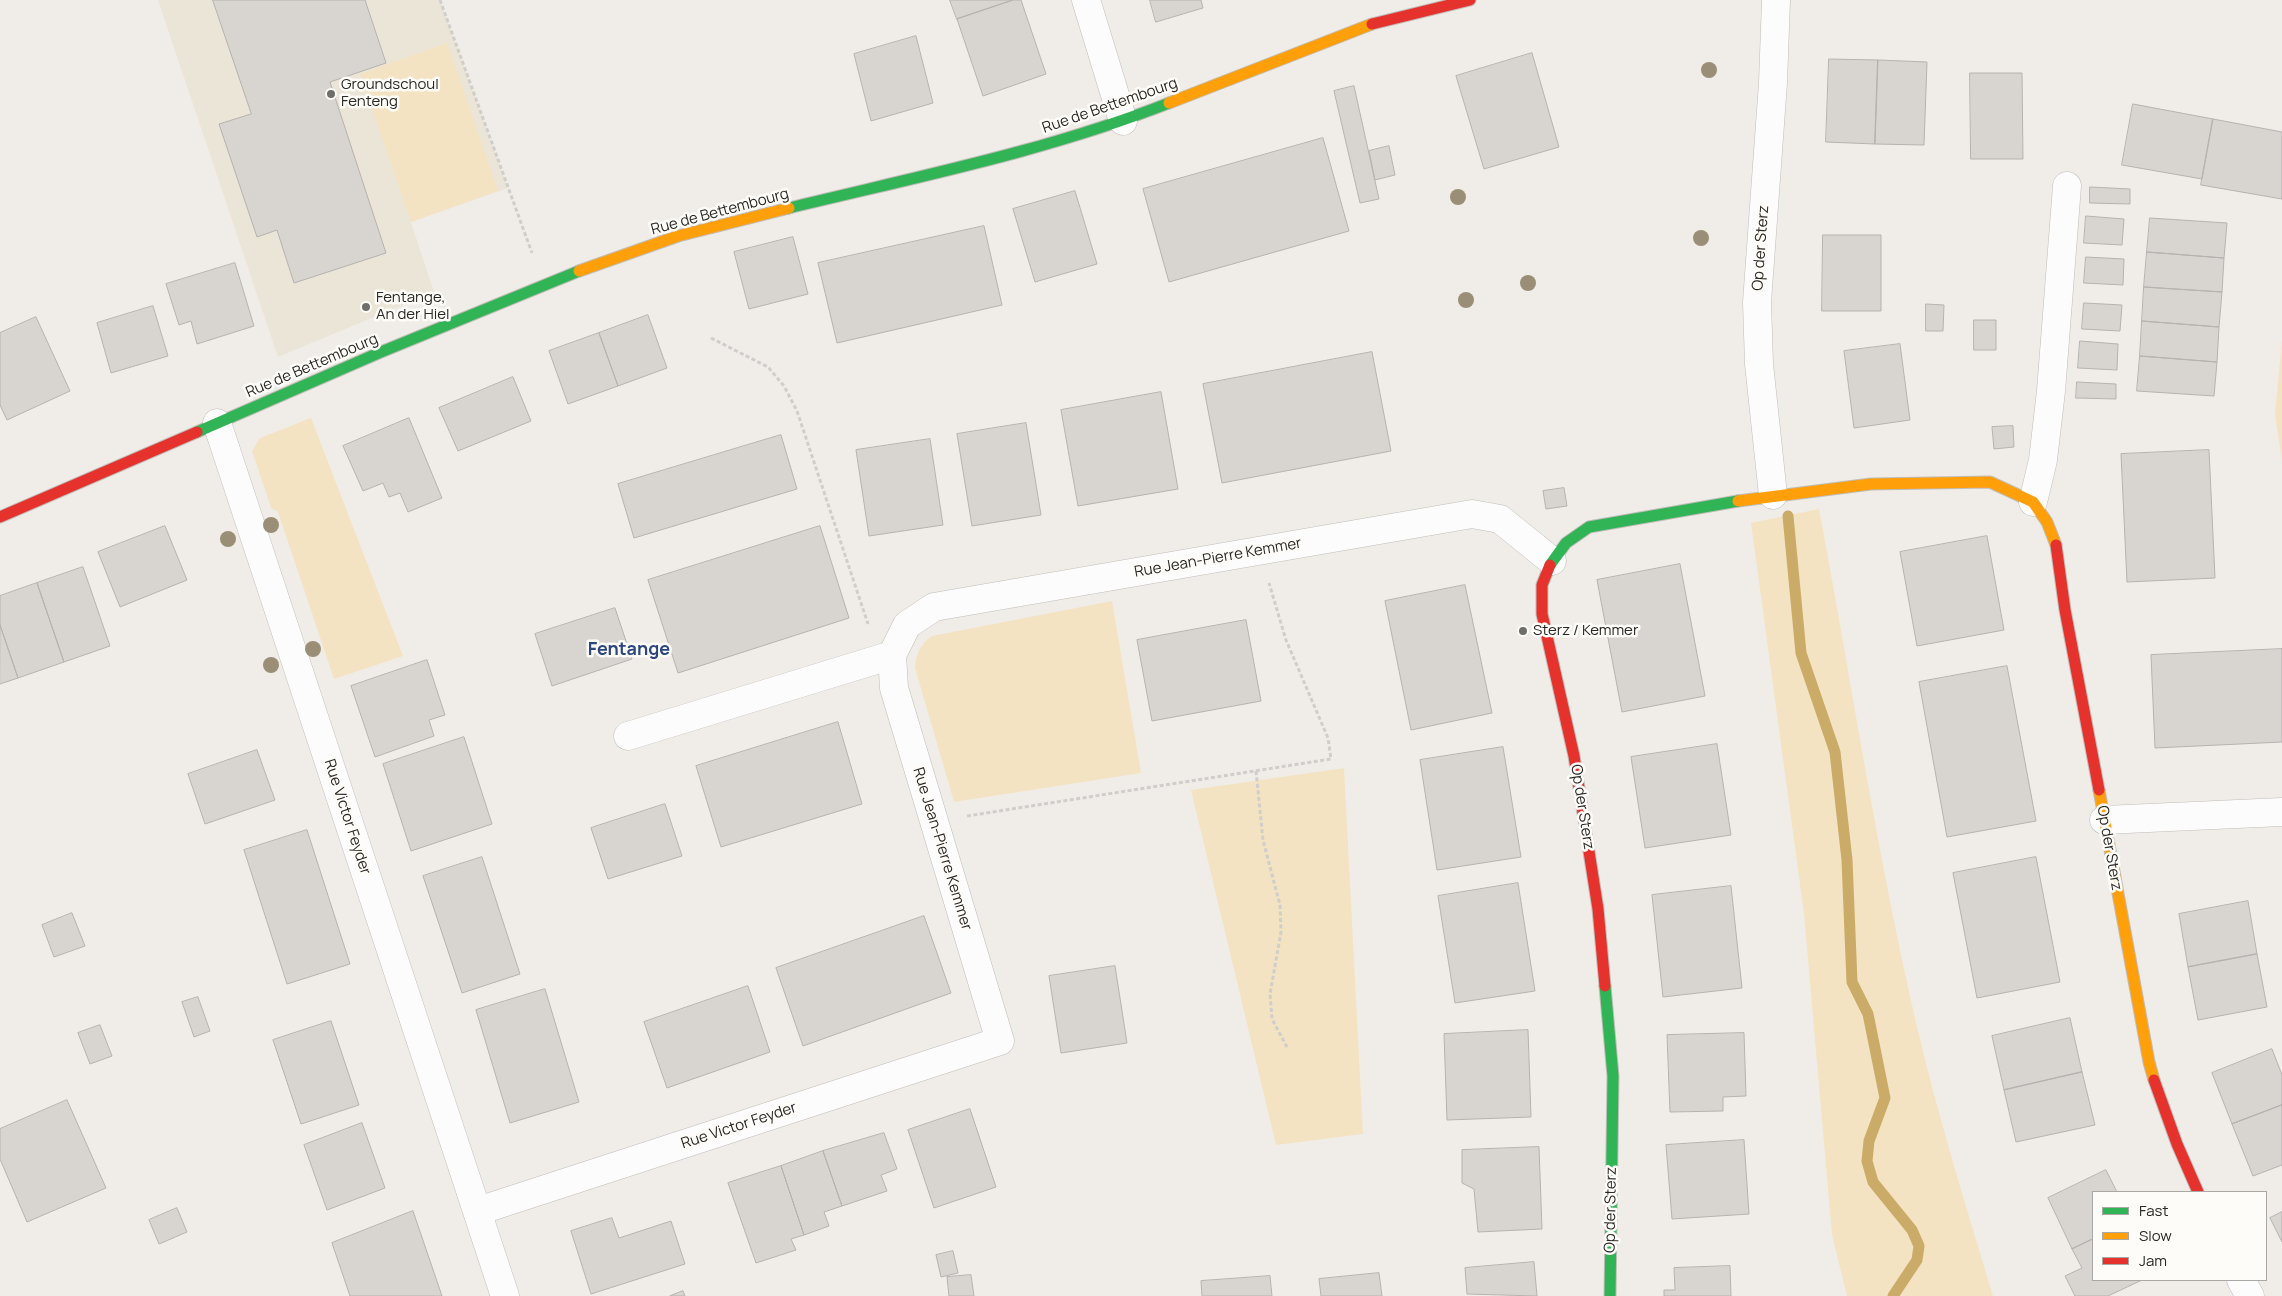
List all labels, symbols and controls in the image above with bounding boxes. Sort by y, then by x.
street label: Rue de Bettembourg [1040,74,1180,138]
place label: Groundschoul Fenteng [341,76,439,111]
marker: Groundschoul Fenteng [325,88,337,100]
street label: Rue de Bettembourg [649,185,791,239]
street label: Op der Sterz [1749,205,1773,291]
place label: Fentange, An der Hiel [376,289,450,324]
marker: Fentange, An der Hiel [360,301,372,313]
street label: Rue de Bettembourg [243,330,381,402]
street label: Rue Jean-Pierre Kemmer [1133,534,1303,582]
place label: Sterz / Kemmer [1533,622,1638,640]
marker: Sterz / Kemmer [1517,625,1529,637]
district label: Fentange [588,639,670,661]
street label: Rue Victor Feyder [320,757,374,877]
street label: Op der Sterz [1566,763,1598,851]
street label: Rue Jean-Pierre Kemmer [909,765,975,933]
street label: Op der Sterz [2093,804,2125,892]
street label: Rue Victor Feyder [679,1099,799,1153]
street label: Op der Sterz [1601,1167,1621,1253]
legend [2092,1191,2267,1281]
text: Fast [2139,1200,2168,1221]
text: Slow [2139,1225,2172,1246]
text: Jam [2139,1250,2167,1271]

